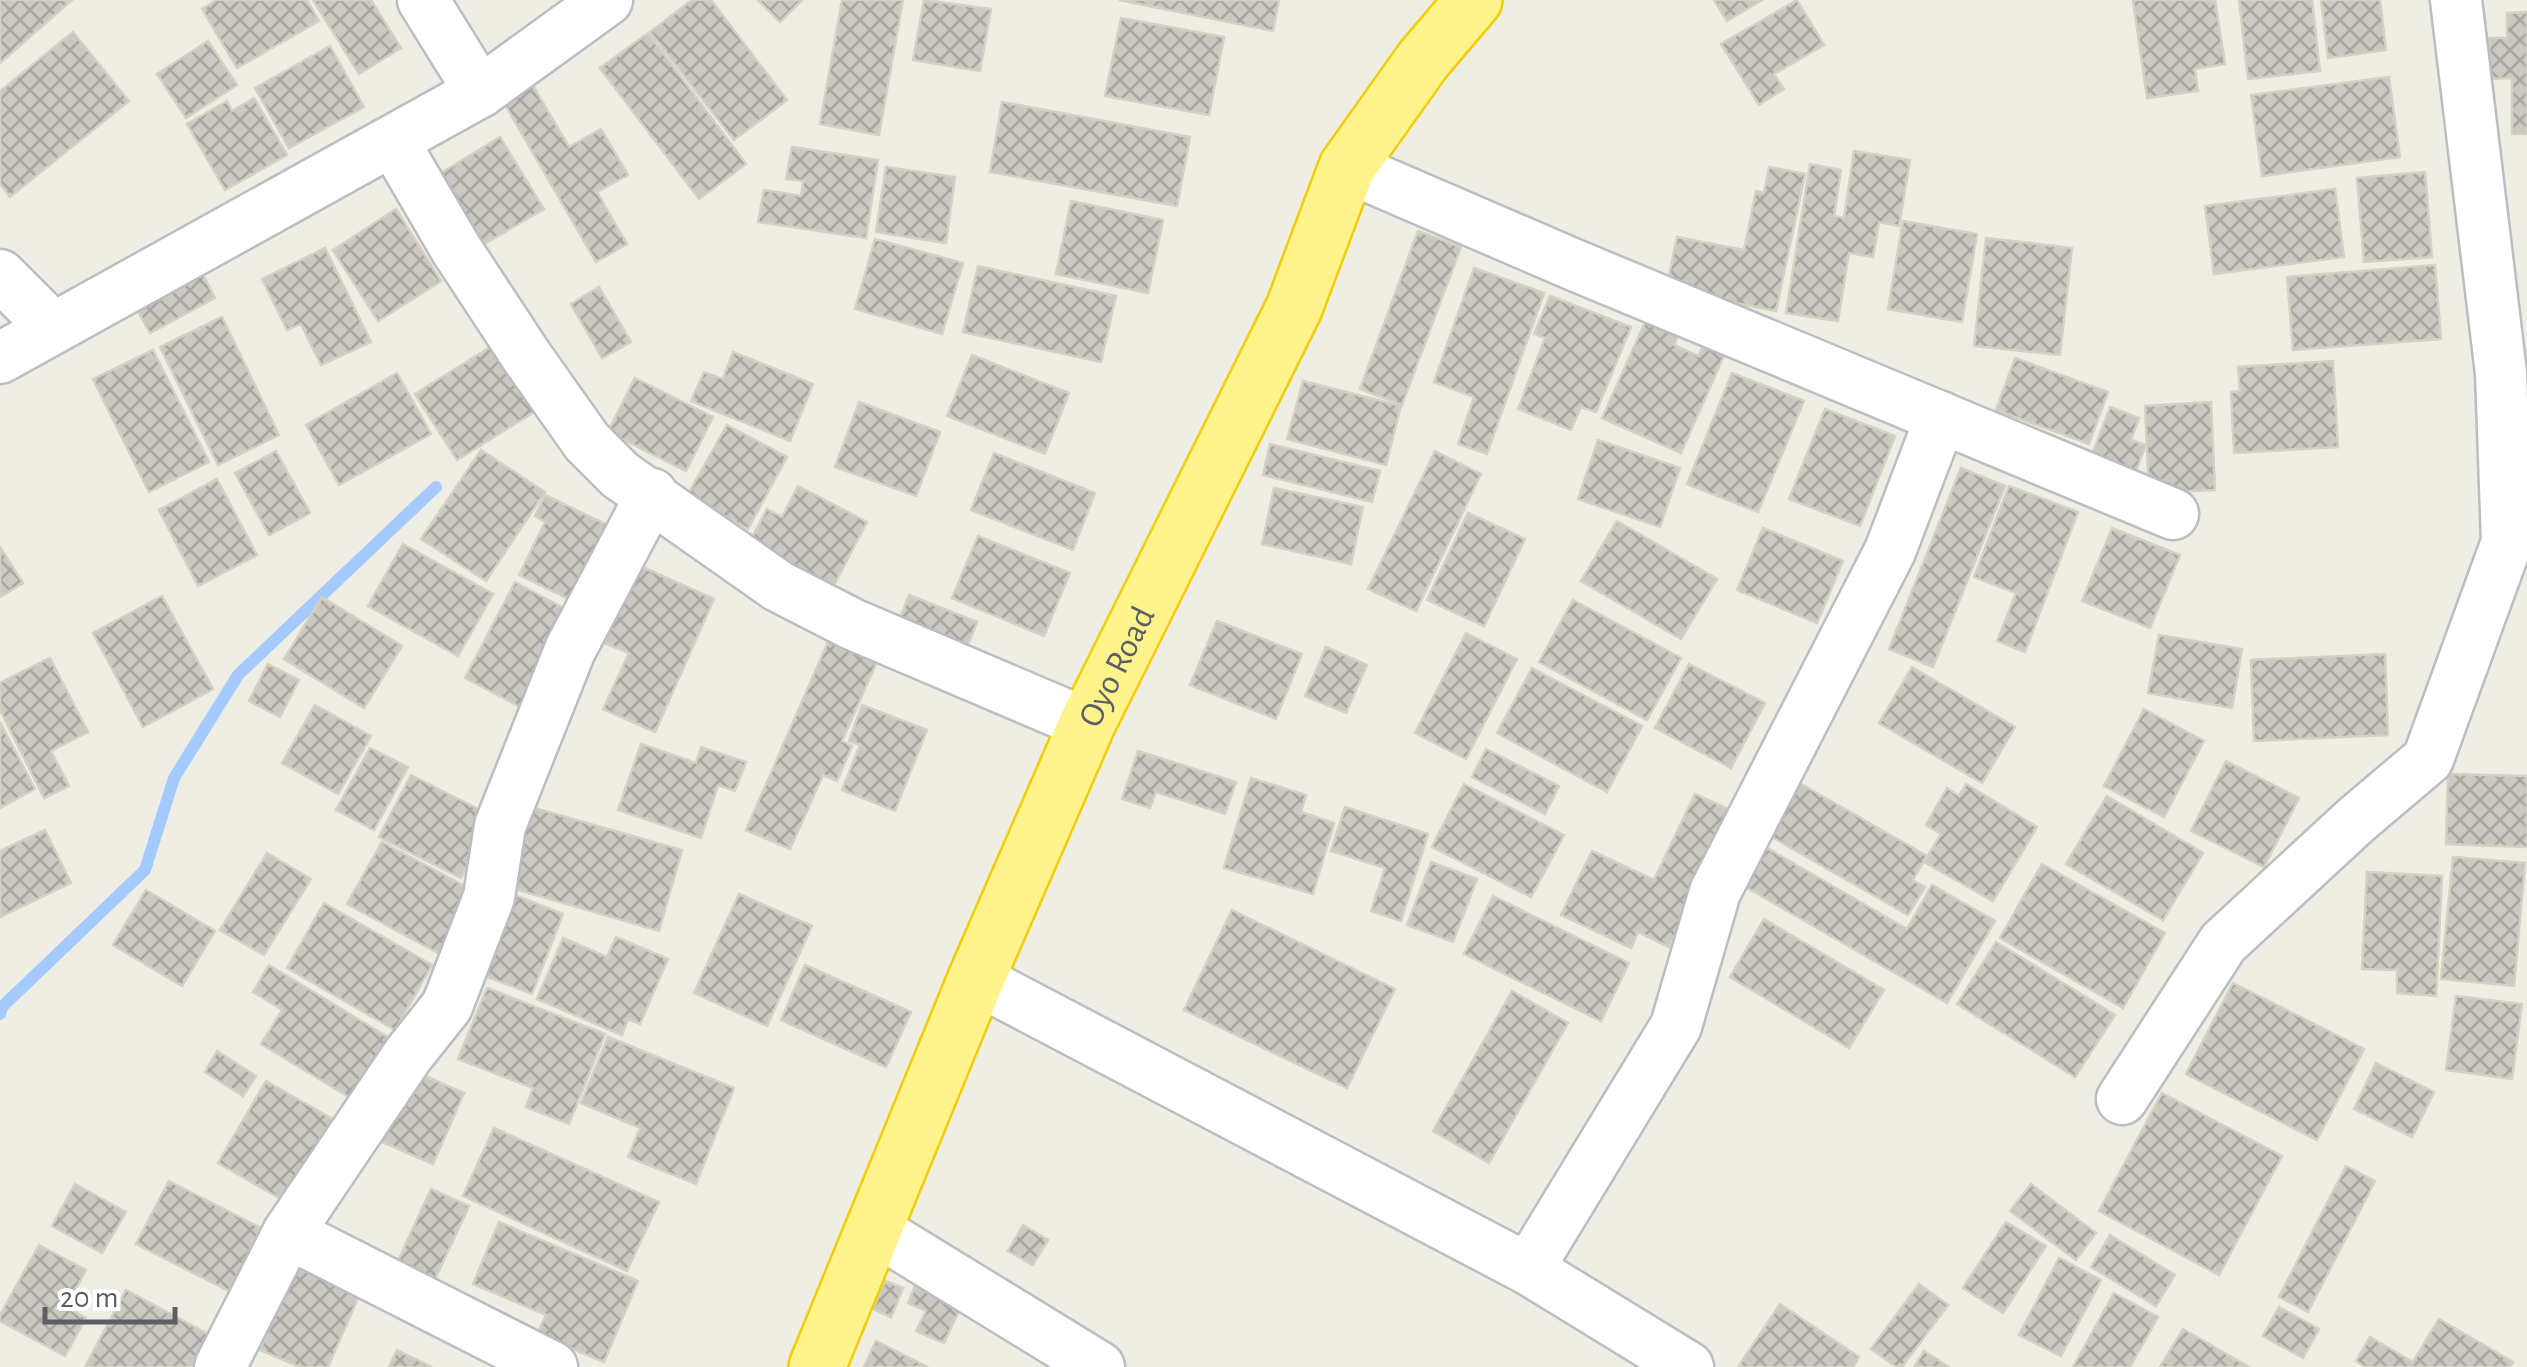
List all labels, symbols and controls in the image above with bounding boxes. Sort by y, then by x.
street label: Oyo Road [1073,601,1162,733]
scale bar [45,1262,175,1324]
text: 20 m [60,1283,118,1313]

